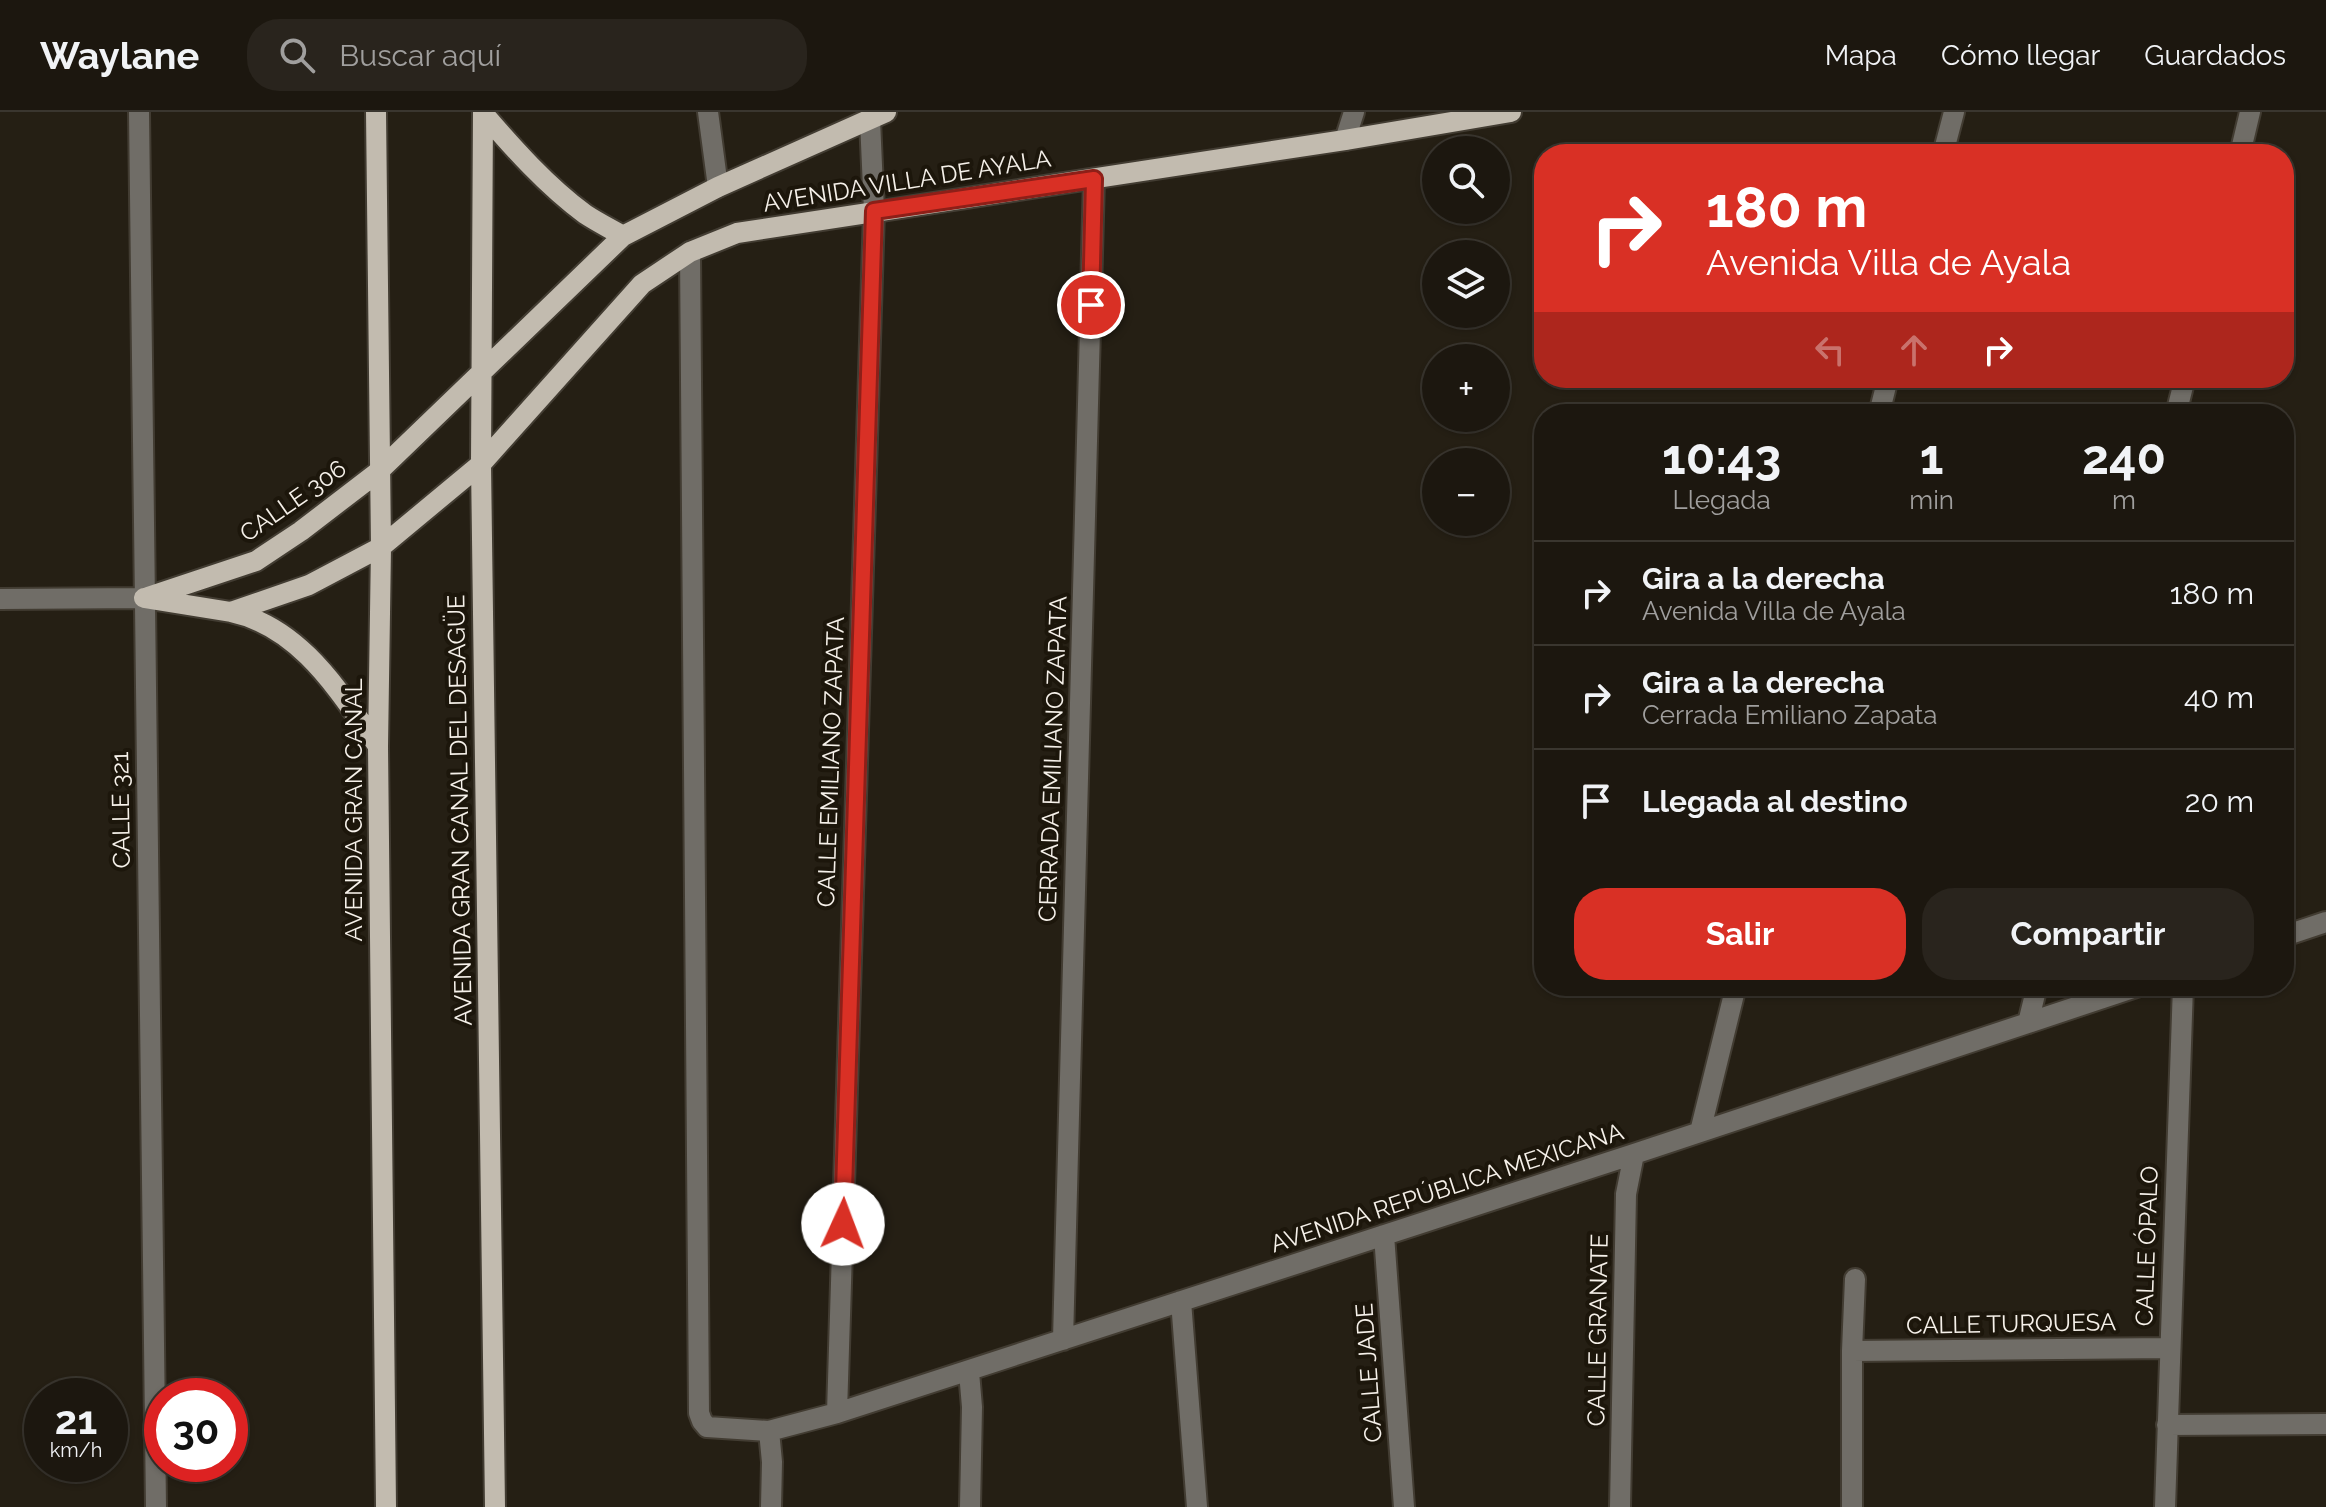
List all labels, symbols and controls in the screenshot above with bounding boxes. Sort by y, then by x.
search box [247,19,807,91]
text: Waylane [40,33,199,78]
icon: search [275,33,319,77]
text: Buscar aquí [339,38,501,73]
text: Mapa [1825,39,1897,72]
text: Cómo llegar [1941,39,2100,72]
text: Guardados [2144,39,2286,72]
map controls [1422,136,1510,536]
button: search [1422,136,1510,224]
street label: AVENIDA VILLA DE AYALA [761,143,1053,218]
text: 180 m [1706,174,1867,240]
icon: right [1574,176,1678,280]
button: layers [1422,240,1510,328]
text: Avenida Villa de Ayala [1706,241,2071,283]
pin [1057,271,1125,339]
icon: arrive [1069,283,1113,327]
icon: left [1808,328,1852,372]
icon: ahead [1892,328,1936,372]
icon: right [1976,328,2020,372]
button: + [1422,344,1510,432]
text: 10:43 [1662,429,1781,485]
text: 1 [1920,429,1943,485]
text: 240 [2082,429,2166,485]
button: − [1422,448,1510,536]
street label: CALLE 306 [234,453,351,548]
text: Llegada [1673,485,1771,515]
text: min [1909,485,1954,515]
text: m [2112,485,2136,515]
text: Gira a la derecha [1642,561,1885,596]
icon: right [1574,571,1618,615]
text: 180 m [2170,576,2254,611]
street label: AVENIDA GRAN CANAL DEL DESAGÜE [441,594,478,1026]
street label: CERRADA EMILIANO ZAPATA [1032,596,1073,922]
text: Avenida Villa de Ayala [1642,596,1906,626]
street label: CALLE EMILIANO ZAPATA [811,616,850,908]
text: Gira a la derecha [1642,665,1885,700]
icon: right [1574,675,1618,719]
street label: AVENIDA GRAN CANAL [339,678,368,942]
text: 40 m [2184,680,2254,715]
text: Cerrada Emiliano Zapata [1642,700,1937,730]
street label: CALLE 321 [105,751,136,869]
icon: arrive [1574,779,1618,823]
text: Llegada al destino [1642,784,1908,819]
text: 20 m [2185,784,2254,819]
button: Salir [1574,888,1906,980]
button: Compartir [1922,888,2254,980]
street label: AVENIDA REPÚBLICA MEXICANA [1267,1117,1627,1258]
street label: CALLE ÓPALO [2129,1165,2164,1327]
position arrow [801,1182,885,1266]
street label: CALLE GRANATE [1581,1233,1614,1427]
street label: CALLE JADE [1349,1302,1388,1444]
street label: CALLE TURQUESA [1906,1307,2116,1340]
speed limit sign: 30 [144,1378,248,1482]
text: 21 [55,1396,97,1443]
text: km/h [50,1438,102,1462]

